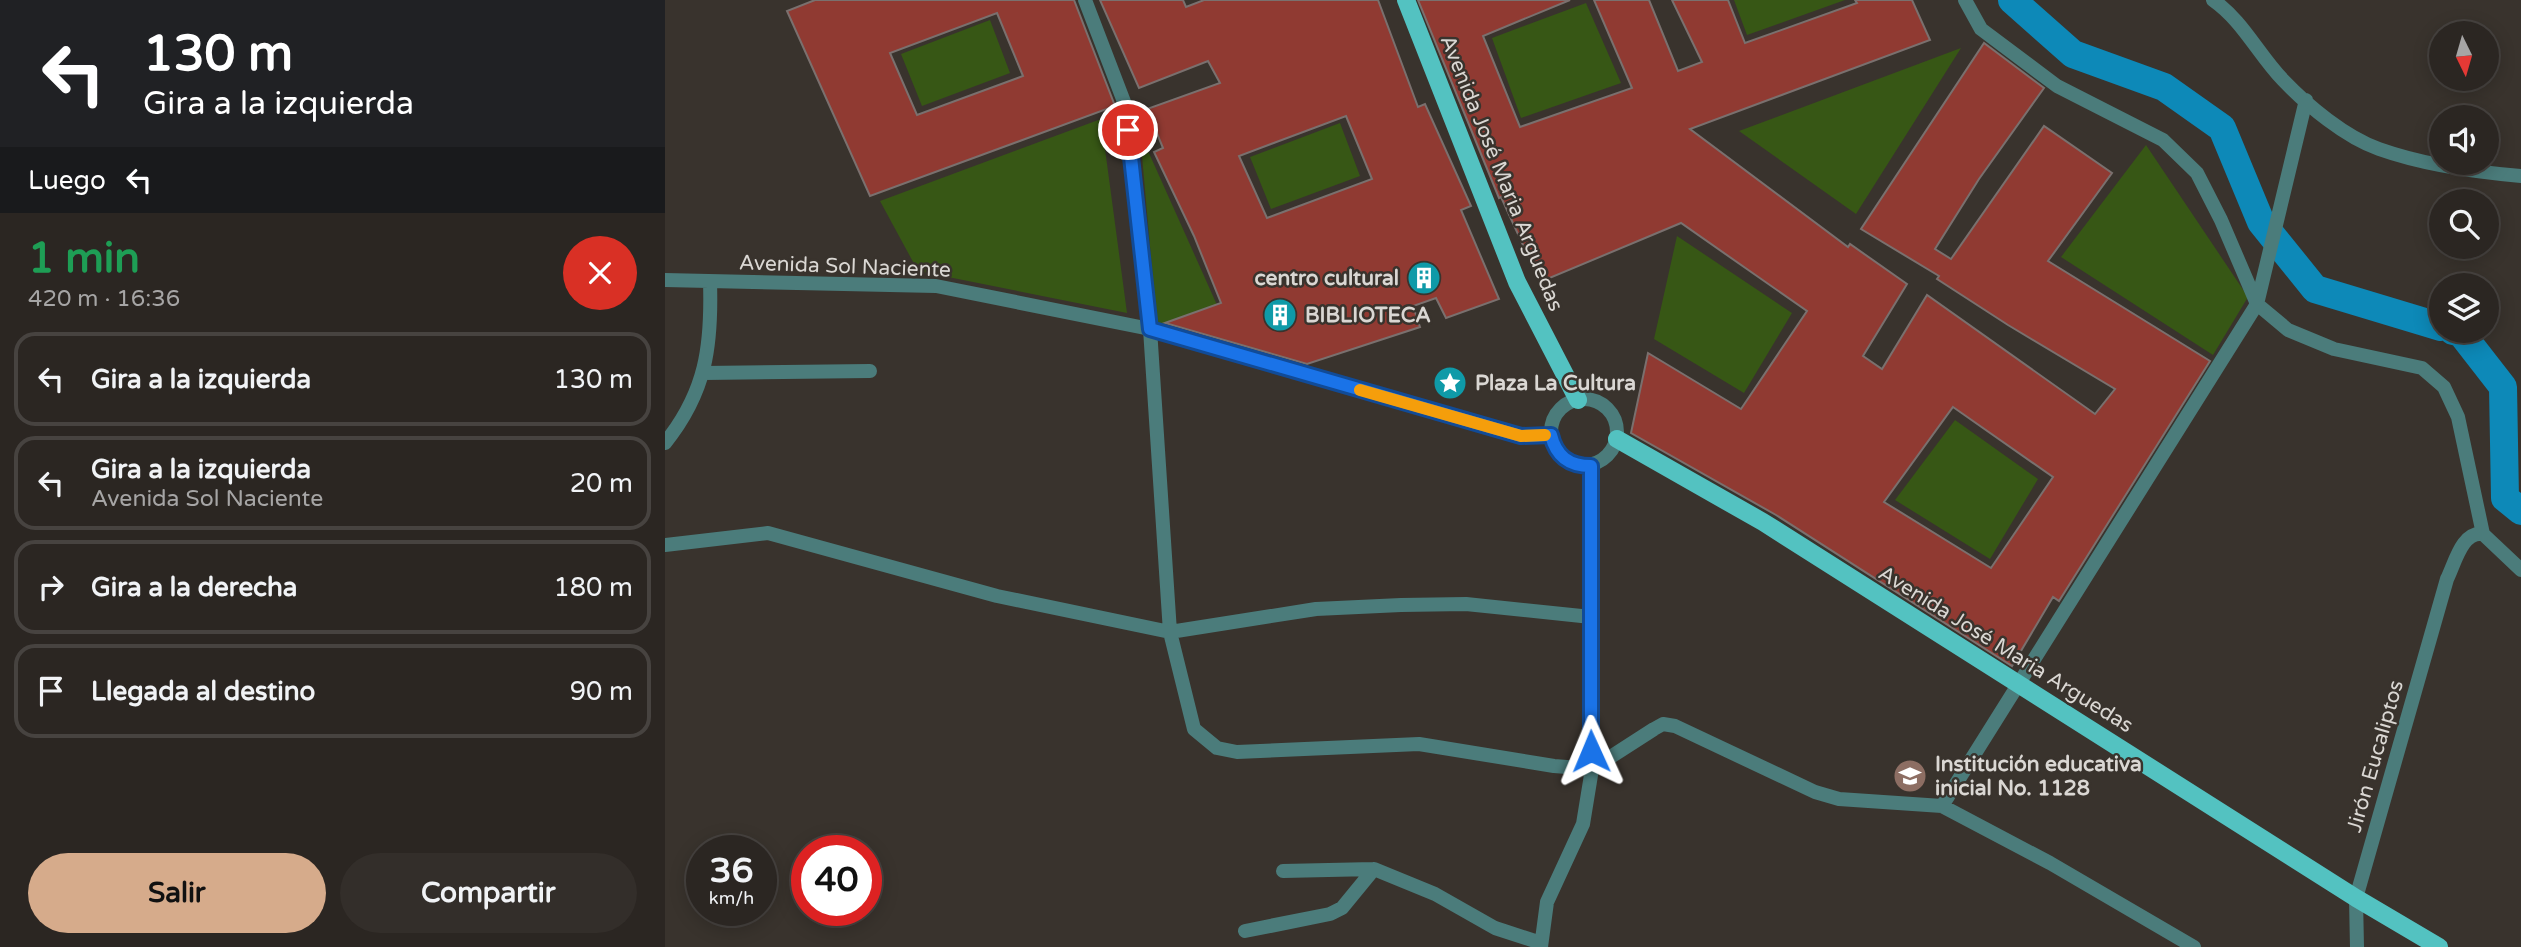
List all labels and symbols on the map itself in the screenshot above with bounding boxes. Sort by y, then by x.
north arrow [2429,21,2499,91]
street label: Avenida José Maria Arguedas [1435,32,1568,315]
pin [1098,100,1158,160]
street label: Avenida Sol Naciente [739,250,951,283]
building icon: centro cultural [1405,259,1443,297]
place label: centro cultural [1254,266,1399,291]
building icon: BIBLIOTECA [1261,296,1299,334]
place label: BIBLIOTECA [1305,303,1431,328]
place icon: Plaza La Cultura [1431,364,1469,402]
place label: Plaza La Cultura [1475,371,1636,396]
street label: Avenida José Maria Arguedas [1874,561,2138,738]
street label: Jirón Eucaliptos [2342,677,2409,835]
position arrow [1554,714,1628,788]
place label: Institución educativa inicial No. 1128 [1935,752,2142,801]
school or university icon: Institución educativa inicial No. 1128 [1891,757,1929,795]
speed limit sign: 40 [791,835,882,926]

